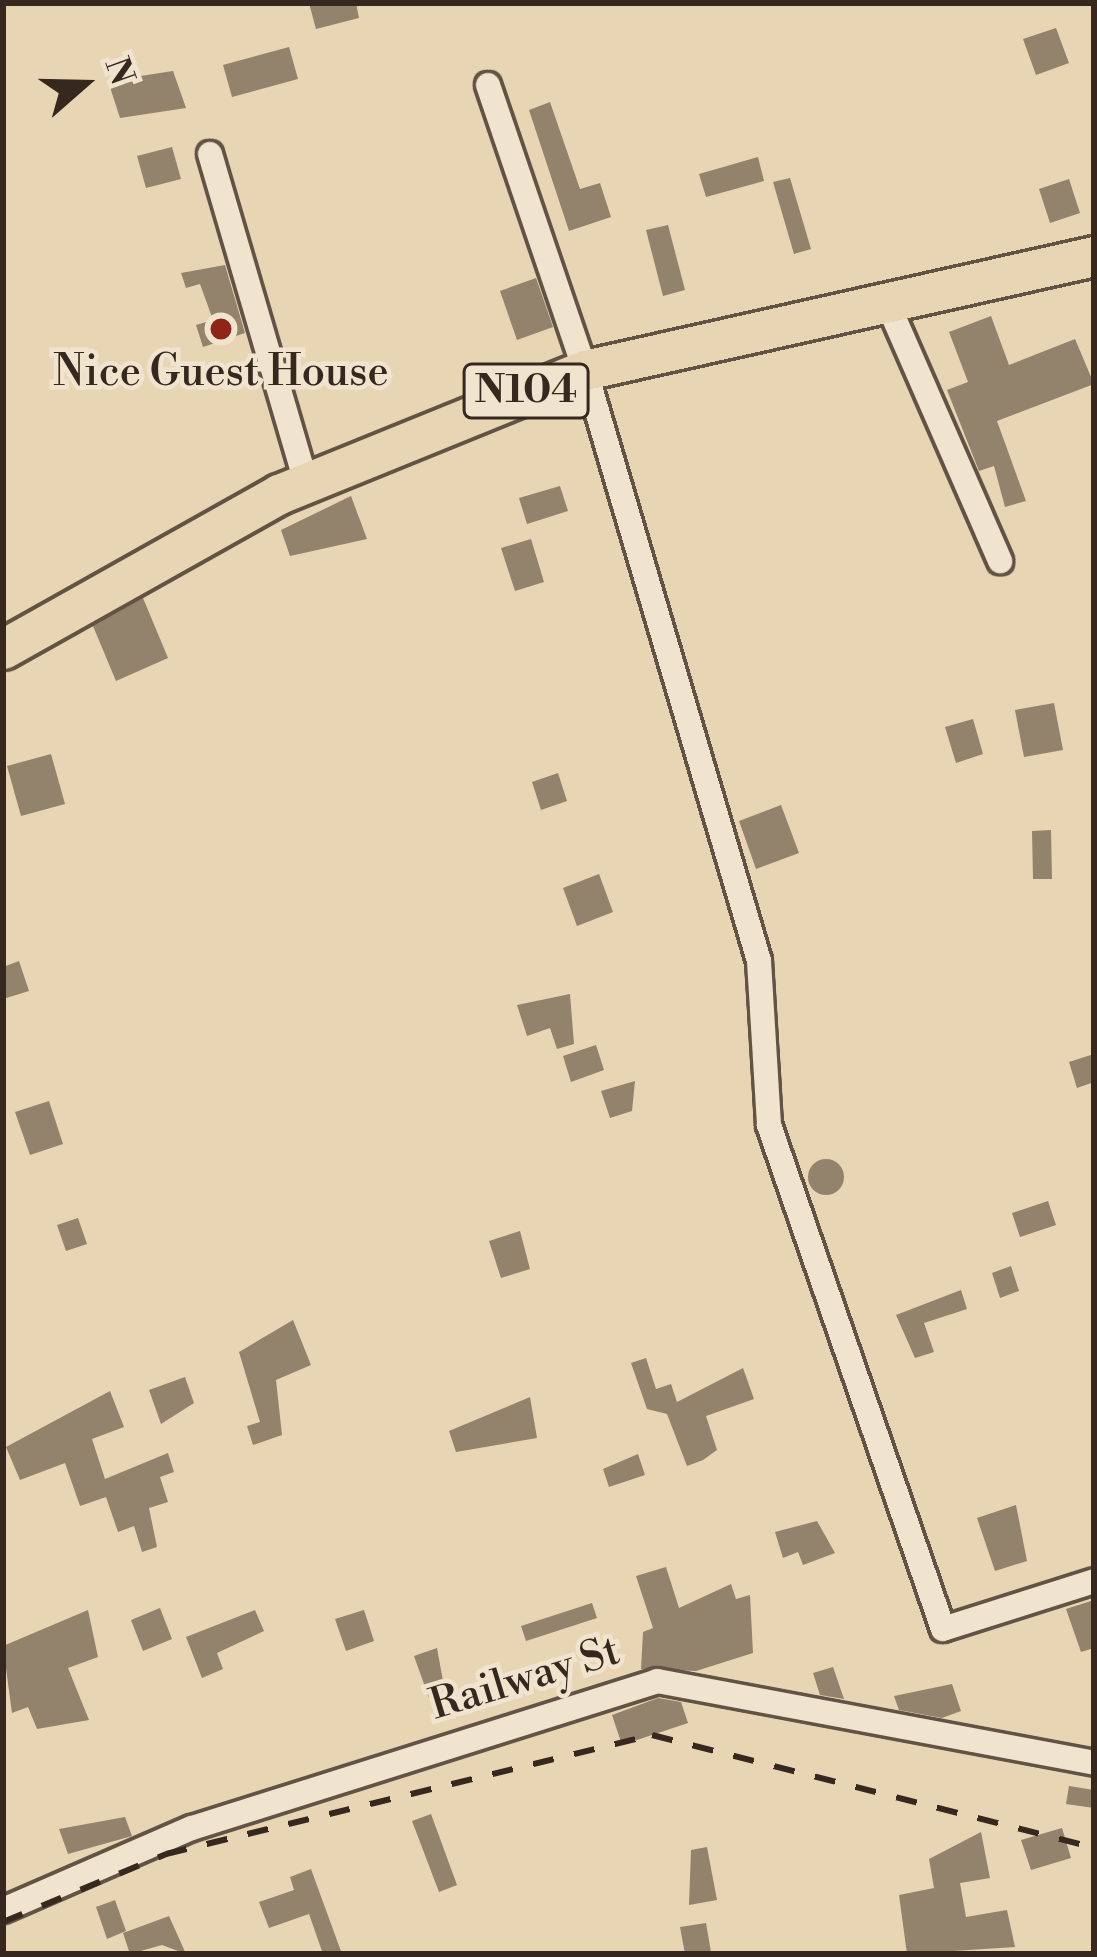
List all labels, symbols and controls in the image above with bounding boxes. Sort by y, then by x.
north arrow [24,24,144,144]
text: N [95,52,142,91]
marker: Nice Guest House [208,316,234,342]
place label: Nice Guest House [53,348,389,398]
road number: N104 [460,358,592,424]
street label: Railway St [424,1626,626,1732]

